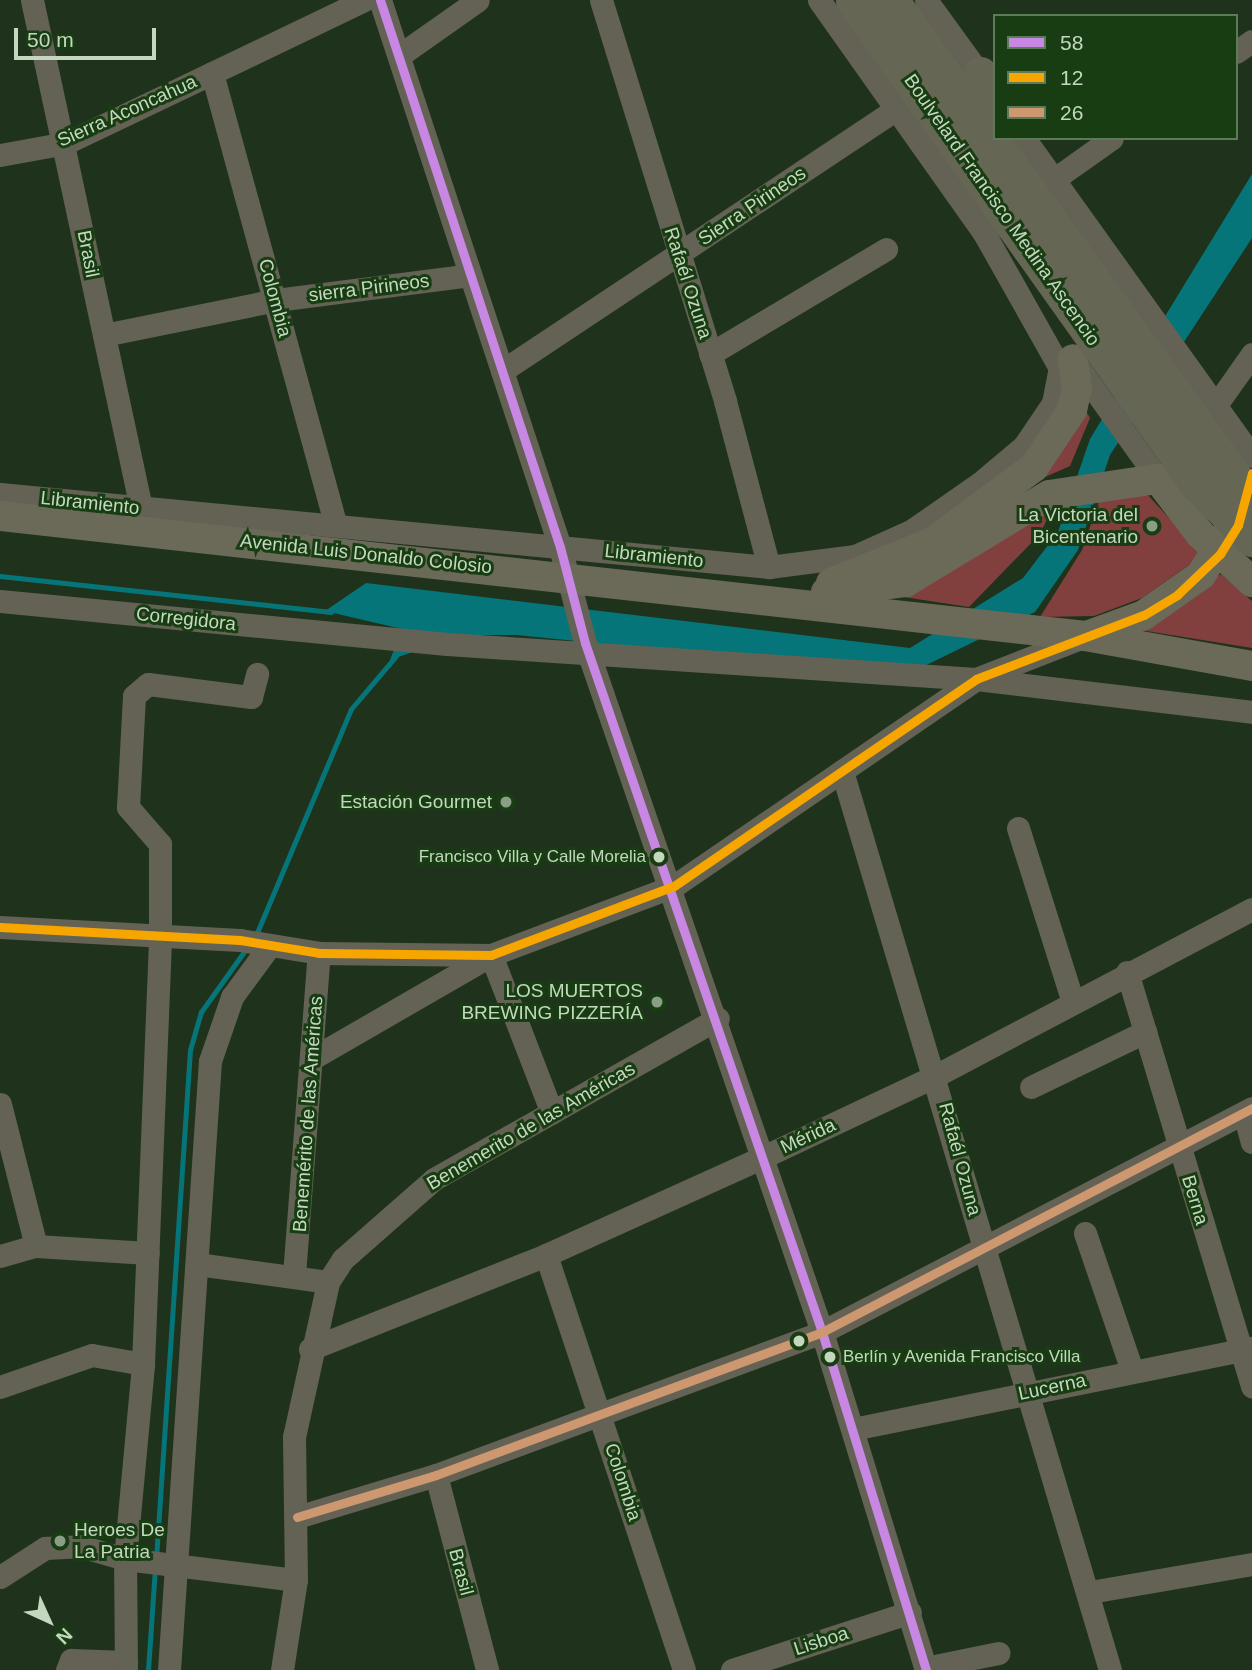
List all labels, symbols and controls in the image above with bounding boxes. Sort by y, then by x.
scale bar [18,14,159,58]
legend [993,14,1238,140]
text: 50 m [27,28,74,51]
text: 58 [1060,31,1083,54]
text: 12 [1060,66,1083,89]
street label: Boulvelard Francisco Medina Ascencio [899,69,1105,351]
street label: Sierra Aconcahua [53,70,201,152]
text: 26 [1060,101,1083,124]
street label: Sierra Pirineos [694,162,810,250]
street label: Rafaél Ozuna [659,224,717,342]
street label: Brasil [72,229,104,279]
street label: Colombia [254,256,296,340]
street label: sierra Pirineos [307,269,431,307]
street label: Libramiento [39,486,141,520]
place label: La Victoria del Bicentenario [1018,504,1138,548]
marker: La Victoria del Bicentenario [1144,518,1160,534]
street label: Avenida Luis Donaldo Colosio [239,529,493,579]
street label: Libramiento [603,539,705,573]
street label: Corregidora [135,602,237,636]
place label: Estación Gourmet [340,791,492,813]
marker: Estación Gourmet [498,794,514,810]
place label: Francisco Villa y Calle Morelia [419,847,646,867]
marker: Francisco Villa y Calle Morelia [652,850,666,864]
place label: LOS MUERTOS BREWING PIZZERÍA [461,980,643,1024]
marker: LOS MUERTOS BREWING PIZZERÍA [649,994,665,1010]
street label: Benemérito de las Américas [288,995,328,1233]
street label: Benemerito de las Américas [422,1057,640,1195]
street label: Rafaél Ozuna [934,1100,986,1218]
street label: Mérida [777,1113,839,1159]
street label: Berna [1177,1172,1213,1228]
unlabelled marker [792,1334,806,1348]
place label: Berlín y Avenida Francisco Villa [843,1347,1081,1367]
marker: Berlín y Avenida Francisco Villa [823,1350,837,1364]
street label: Lucerna [1016,1369,1088,1405]
street label: Colombia [600,1440,646,1524]
place label: Heroes De La Patria [74,1519,165,1563]
marker: Heroes De La Patria [52,1533,68,1549]
street label: Brasil [444,1546,478,1598]
north arrow [14,1586,84,1656]
street label: Lisboa [791,1622,851,1660]
text: N [52,1624,76,1648]

